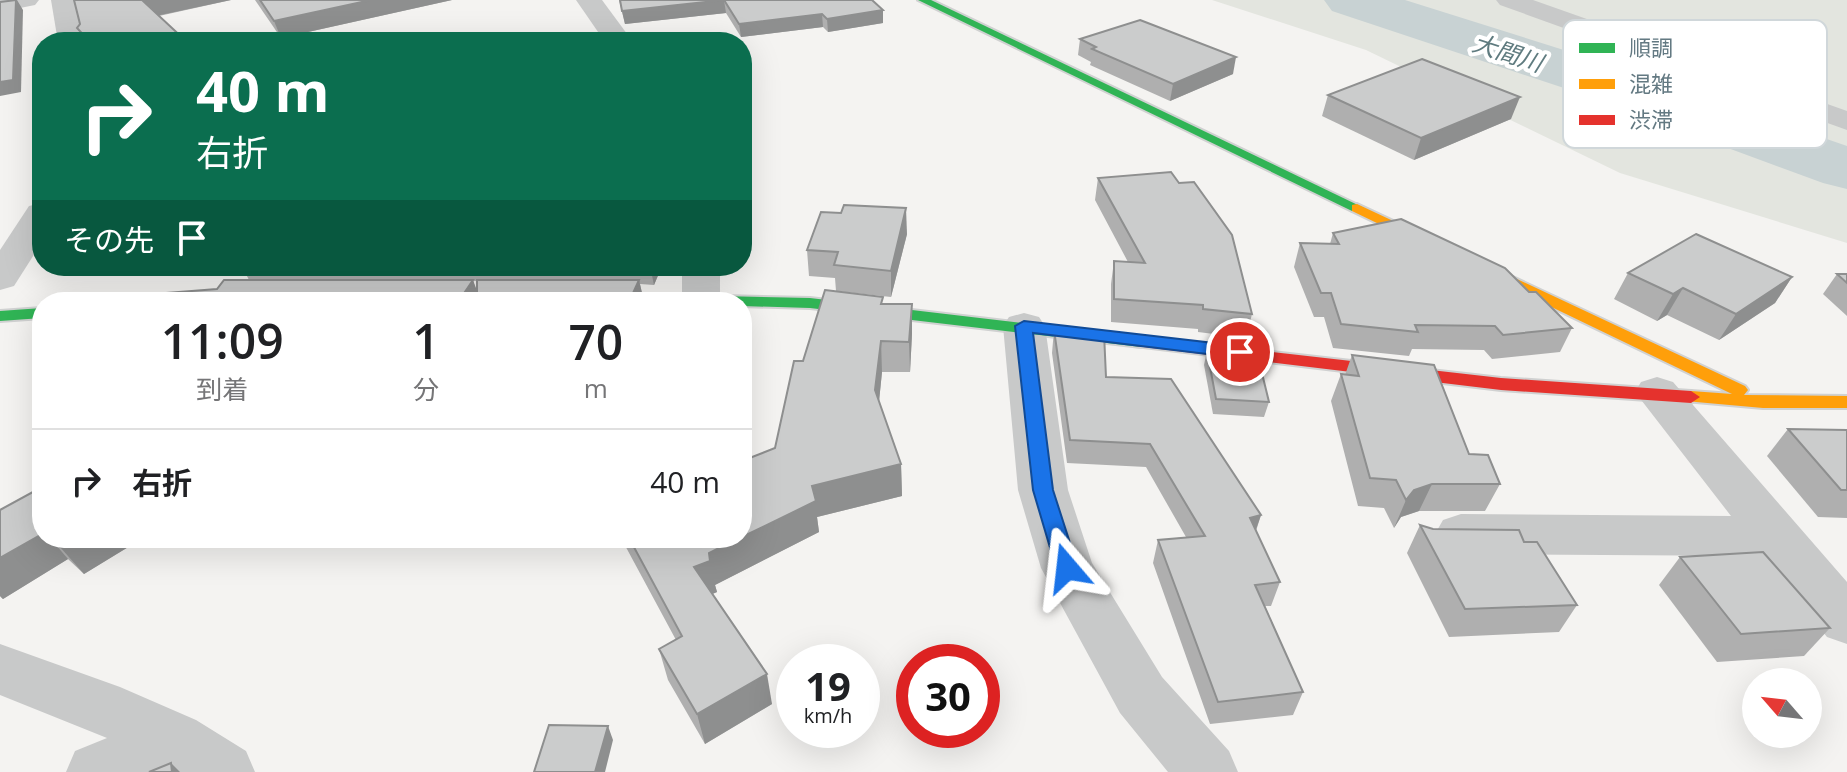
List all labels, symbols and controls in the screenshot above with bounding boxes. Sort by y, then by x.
legend [1563,20,1827,148]
water label: 大間川 [1469,25,1550,80]
text: 順調 [1629,32,1673,62]
text: 40 m [196,52,330,128]
icon: right [64,64,168,168]
text: 混雑 [1629,68,1673,98]
text: 渋滞 [1629,104,1673,134]
text: 右折 [196,128,268,177]
icon: arrive [170,216,214,260]
text: その先 [64,219,154,260]
text: 11:09 [161,308,284,373]
text: 1 [412,308,440,373]
text: 70 [568,309,623,374]
pin [1206,318,1274,386]
icon: arrive [1218,330,1262,374]
text: m [584,370,608,406]
text: 到着 [196,371,248,407]
text: 分 [413,371,439,407]
icon: right [64,459,108,503]
text: 40 m [650,461,720,502]
text: 右折 [132,462,192,503]
position arrow [1025,526,1109,610]
speed limit sign: 30 [896,644,1000,748]
text: 19 [805,658,851,713]
north arrow [1742,668,1822,748]
map controls [1742,668,1822,748]
text: km/h [804,702,852,729]

